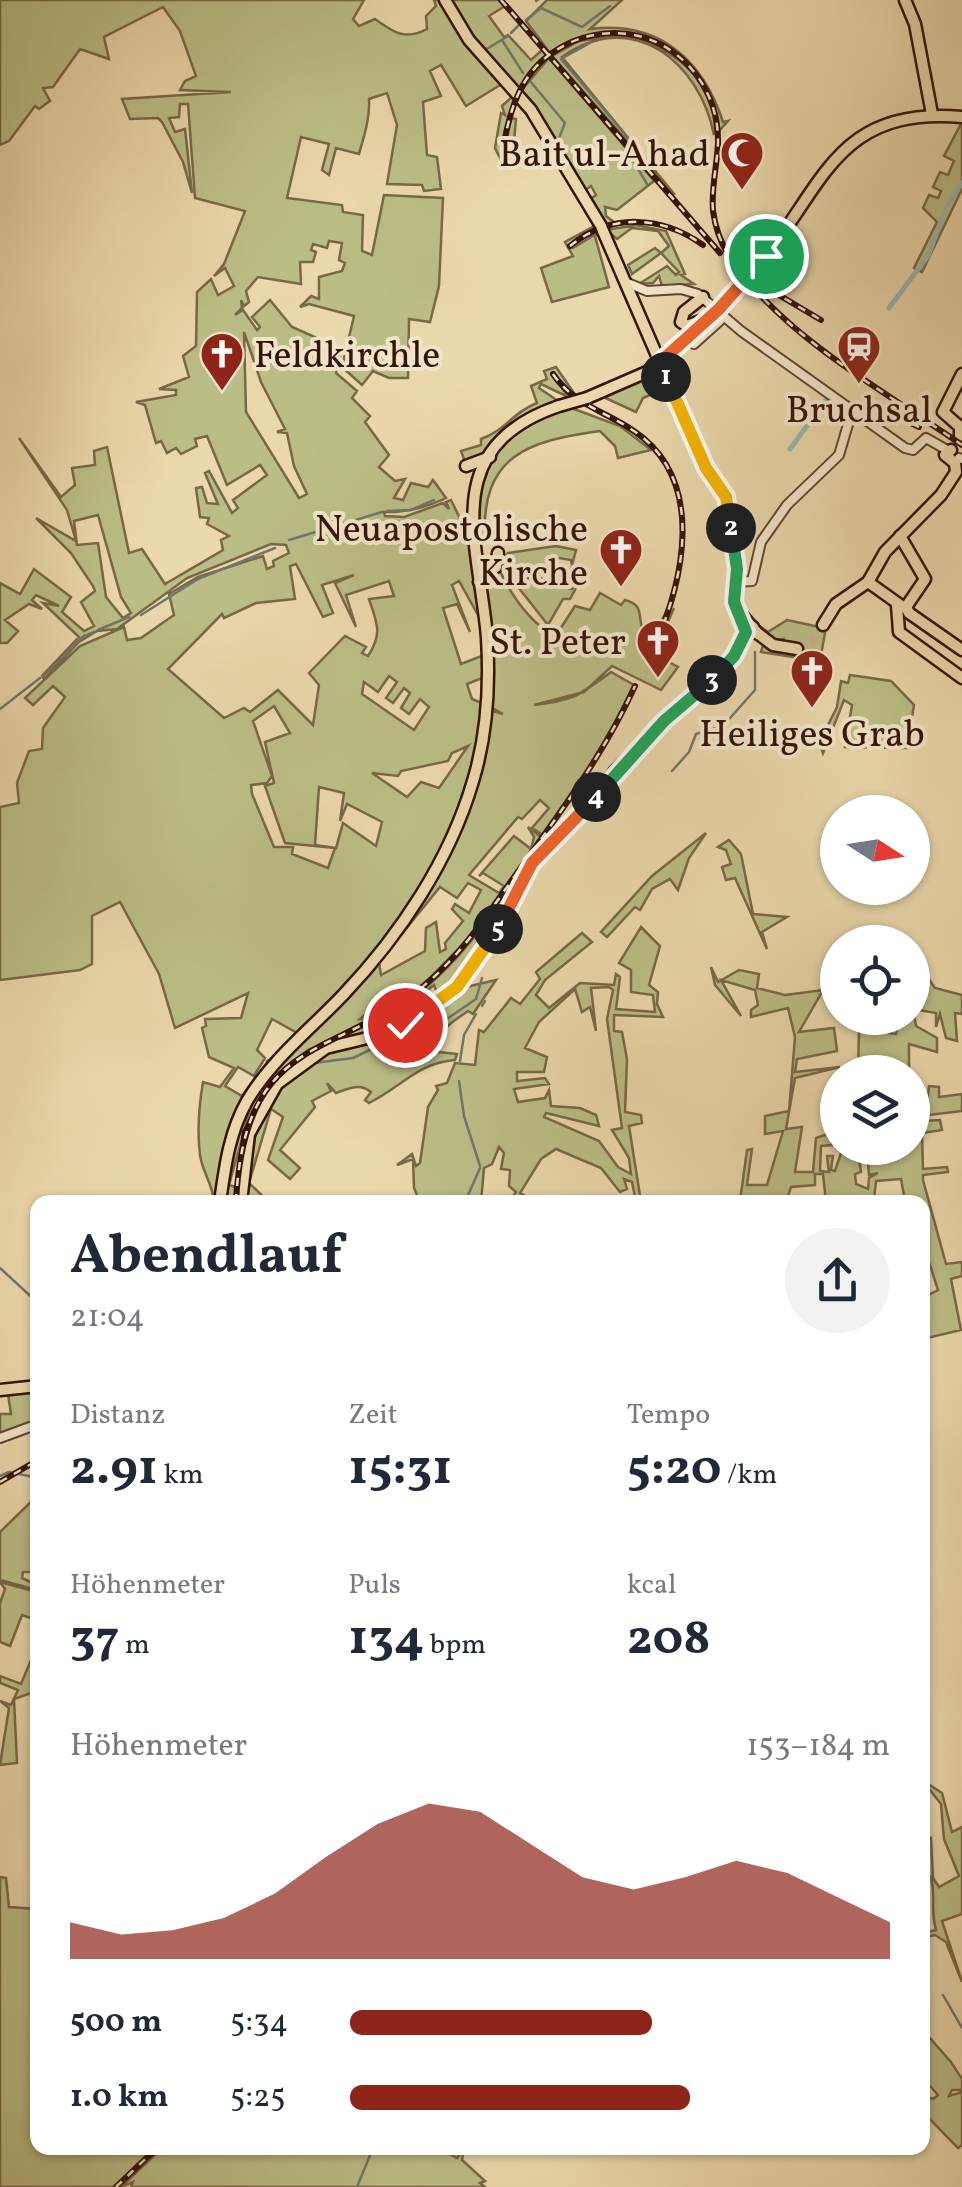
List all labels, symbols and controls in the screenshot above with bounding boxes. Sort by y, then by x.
place label: Bait ul-Ahad [499,130,710,183]
mosque icon: Bait ul-Ahad [719,130,765,191]
pin [724,214,809,299]
icon: arrive [739,229,794,284]
station icon: Bruchsal [836,324,882,385]
church icon: Feldkirchle [199,331,245,392]
place label: Feldkirchle [254,331,440,384]
pin: 1 [641,352,691,402]
text: 1 [660,357,672,396]
place label: Bruchsal [786,386,932,439]
pin: 2 [706,503,756,553]
place label: Neuapostolische Kirche [315,505,588,602]
text: 2 [724,508,738,547]
church icon: Neuapostolische Kirche [598,527,644,588]
place label: St. Peter [489,618,626,671]
church icon: St. Peter [635,618,681,679]
church icon: Heiliges Grab [789,648,835,709]
pin: 3 [687,655,737,705]
text: 3 [705,660,719,699]
place label: Heiliges Grab [699,710,925,763]
pin: 4 [571,772,621,822]
text: 4 [588,777,604,816]
north arrow [820,795,930,905]
map controls [820,795,930,1165]
pin: 5 [473,904,523,954]
text: 5 [491,909,505,948]
button: locate [820,925,930,1035]
pin [363,983,448,1068]
icon: check [378,998,433,1053]
button: layers [820,1055,930,1165]
text: Abendlauf [70,1220,343,1296]
button: share [785,1228,890,1333]
text: 21:04 [70,1296,145,1340]
text: Distanz [70,1396,165,1435]
text: Zeit [348,1396,398,1435]
text: Tempo [627,1396,710,1435]
text: 2.91 [70,1435,158,1505]
text: 15:31 [348,1435,452,1505]
text: 5:20 [627,1435,721,1505]
text: km [158,1456,204,1495]
text: /km [721,1456,777,1495]
text: Höhenmeter [70,1566,225,1605]
text: Puls [348,1566,401,1605]
text: kcal [627,1566,676,1605]
text: 37 [70,1605,119,1675]
text: 134 [348,1605,424,1675]
text: 208 [627,1605,710,1675]
text: m [119,1626,150,1665]
text: bpm [424,1626,486,1665]
text: Höhenmeter [70,1725,247,1769]
text: 153–184 m [746,1725,890,1769]
text: 500 m [70,2001,162,2045]
text: 5:34 [230,2001,288,2045]
text: 1.0 km [70,2076,168,2120]
text: 5:25 [230,2076,286,2120]

